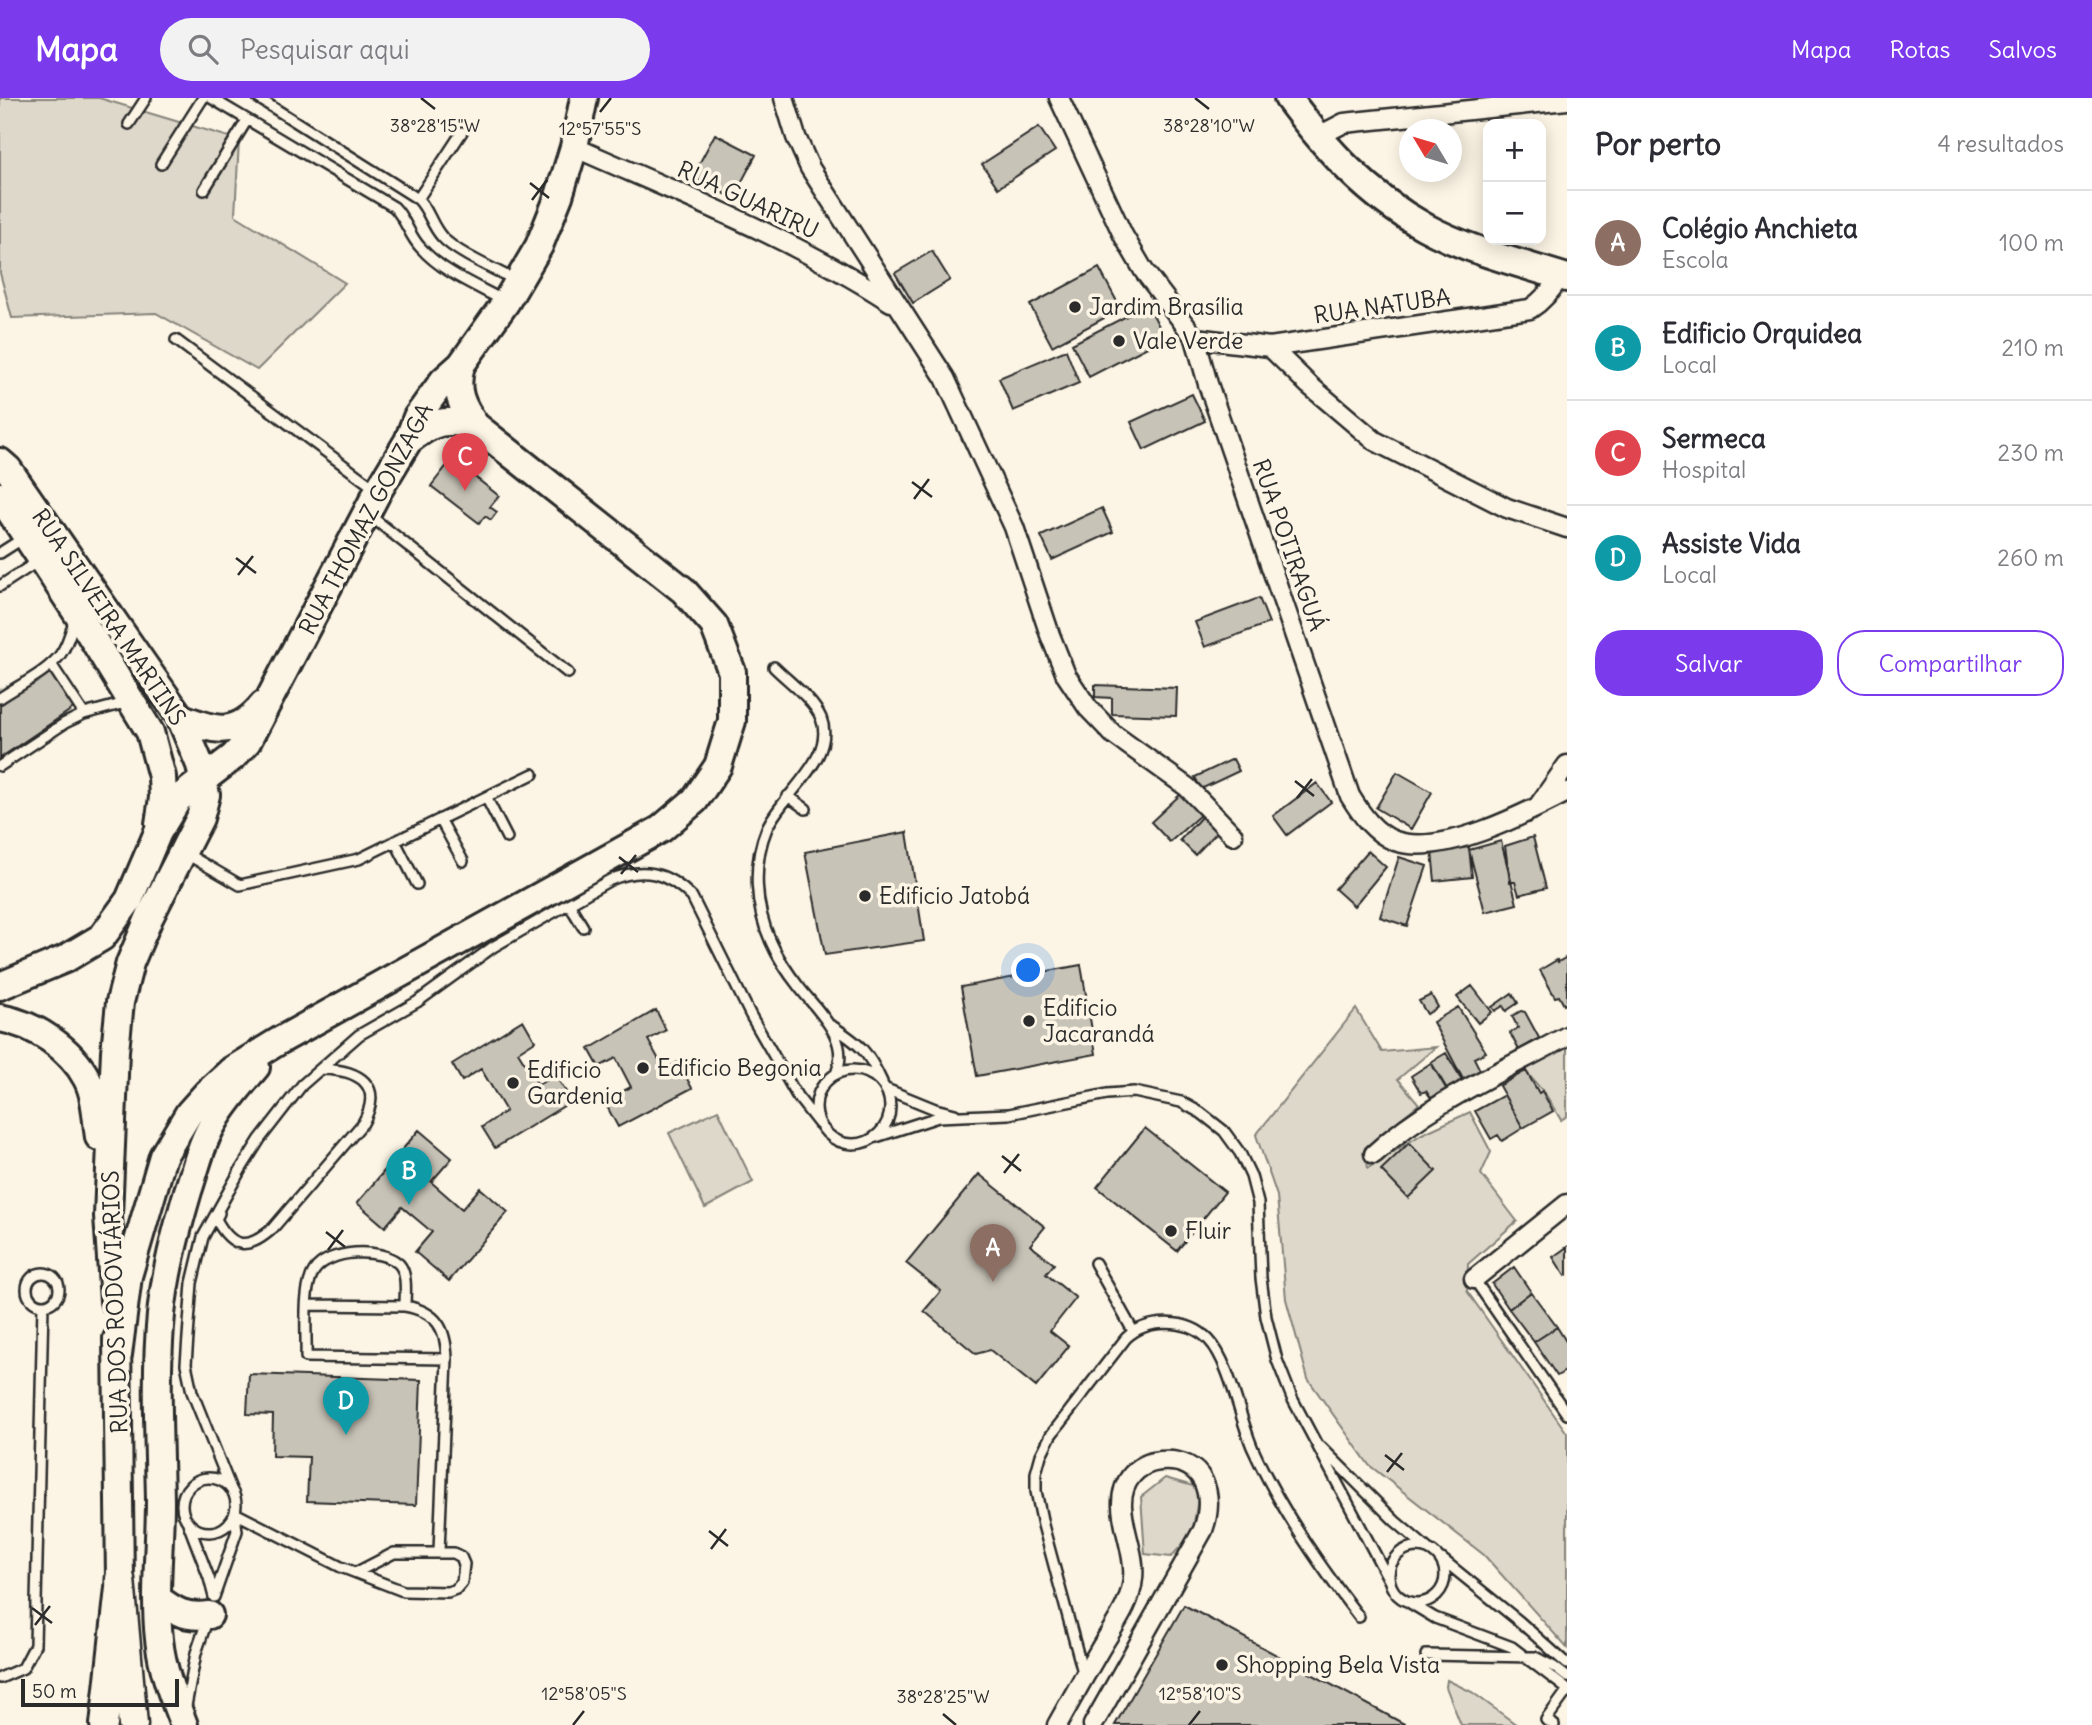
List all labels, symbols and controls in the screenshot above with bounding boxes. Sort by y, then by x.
search box [160,18,650,81]
text: Mapa [35,28,118,70]
icon: search [184,30,222,68]
text: Pesquisar aqui [240,33,410,66]
text: Mapa [1791,34,1851,64]
text: Rotas [1889,34,1951,64]
text: Salvos [1989,34,2057,64]
text: 38°28'15"W [390,114,480,137]
text: 38°28'10"W [1163,114,1255,137]
text: 12°57'55"S [559,117,641,140]
north arrow [1399,119,1462,182]
map controls [1483,119,1546,245]
button: + [1483,119,1546,182]
text: Por perto [1595,125,1721,163]
text: 4 resultados [1937,129,2064,158]
street label: RUA GUARIRU [673,154,824,245]
button: − [1483,182,1546,245]
text: Colégio Anchieta [1662,212,1858,245]
text: A [1611,228,1625,257]
text: 100 m [1999,228,2064,257]
text: Escola [1662,245,1729,274]
street label: RUA NATUBA [1312,282,1452,329]
place label: Jardim Brasília [1089,292,1244,321]
marker: Jardim Brasília [1067,299,1083,315]
text: Edificio Orquidea [1662,317,1862,350]
place label: Vale Verde [1133,326,1243,355]
marker: Vale Verde [1111,333,1127,349]
text: B [1610,333,1626,362]
text: 210 m [2001,333,2064,362]
text: Local [1662,350,1717,379]
street label: RUA THOMAZ GONZAGA [292,398,439,640]
text: Sermeca [1662,422,1766,455]
pin: C [442,433,488,491]
text: C [1610,438,1626,467]
text: 230 m [1998,438,2064,467]
street label: RUA POTIRAGUÁ [1246,455,1332,635]
text: Hospital [1662,455,1746,484]
street label: RUA SILVEIRA MARTINS [26,503,193,731]
text: Assiste Vida [1662,527,1801,560]
text: D [1610,543,1626,572]
text: 260 m [1997,543,2064,572]
text: Local [1662,560,1717,589]
button: Salvar [1595,630,1823,696]
button: Compartilhar [1837,630,2064,696]
place label: Edificio Jatobá [879,881,1030,910]
marker: Edificio Jatobá [857,888,873,904]
your location [1011,953,1045,987]
place label: Edificio Jacarandá [1043,993,1155,1048]
marker: Edificio Jacarandá [1021,1013,1037,1029]
place label: Edificio Begonia [657,1053,822,1082]
place label: Edificio Gardenia [527,1055,623,1110]
marker: Edificio Begonia [635,1060,651,1076]
marker: Edificio Gardenia [505,1075,521,1091]
pin: B [386,1147,432,1205]
street label: RUA DOS RODOVIÁRIOS [95,1170,134,1434]
place label: Fluir [1185,1216,1232,1245]
marker: Fluir [1163,1223,1179,1239]
pin: A [970,1224,1016,1282]
pin: D [323,1377,369,1435]
place label: Shopping Bela Vista [1236,1650,1440,1679]
marker: Shopping Bela Vista [1214,1657,1230,1673]
scale bar [21,1676,178,1708]
text: 50 m [32,1679,77,1703]
text: 12°58'05"S [541,1682,627,1705]
text: 12°58'10"S [1159,1682,1241,1705]
text: 38°28'25"W [897,1685,990,1708]

